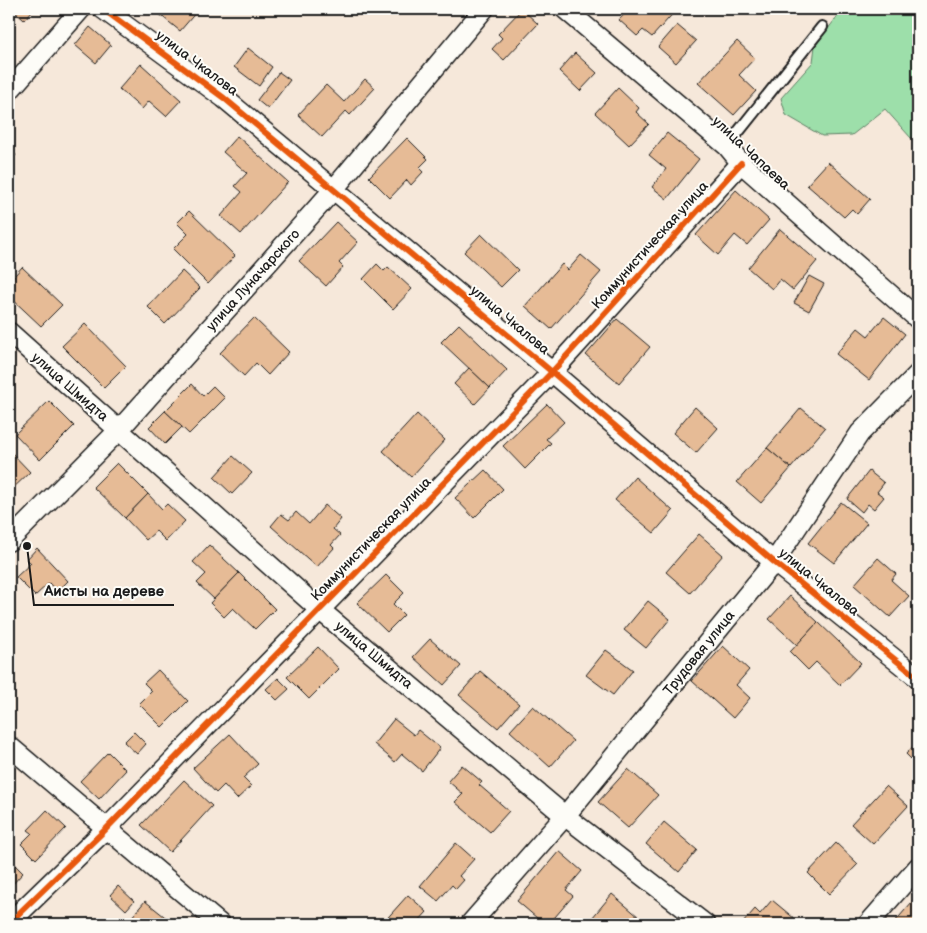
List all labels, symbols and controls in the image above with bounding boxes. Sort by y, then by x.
street label: улица Чкалова [153,27,242,100]
street label: улица Чапаева [709,113,794,194]
street label: Коммунистическая улица [588,177,712,312]
street label: улица Луначарского [203,226,303,334]
street label: улица Чкалова [467,282,554,359]
street label: улица Шмидта [28,349,112,425]
street label: Коммунистическая улица [307,473,435,605]
street label: улица Чкалова [776,545,863,620]
callout: Аисты на дереве [34,575,174,605]
text: Аисты на дереве [43,582,164,601]
street label: Трудовая улица [660,607,739,699]
street label: улица Шмидта [332,618,417,693]

